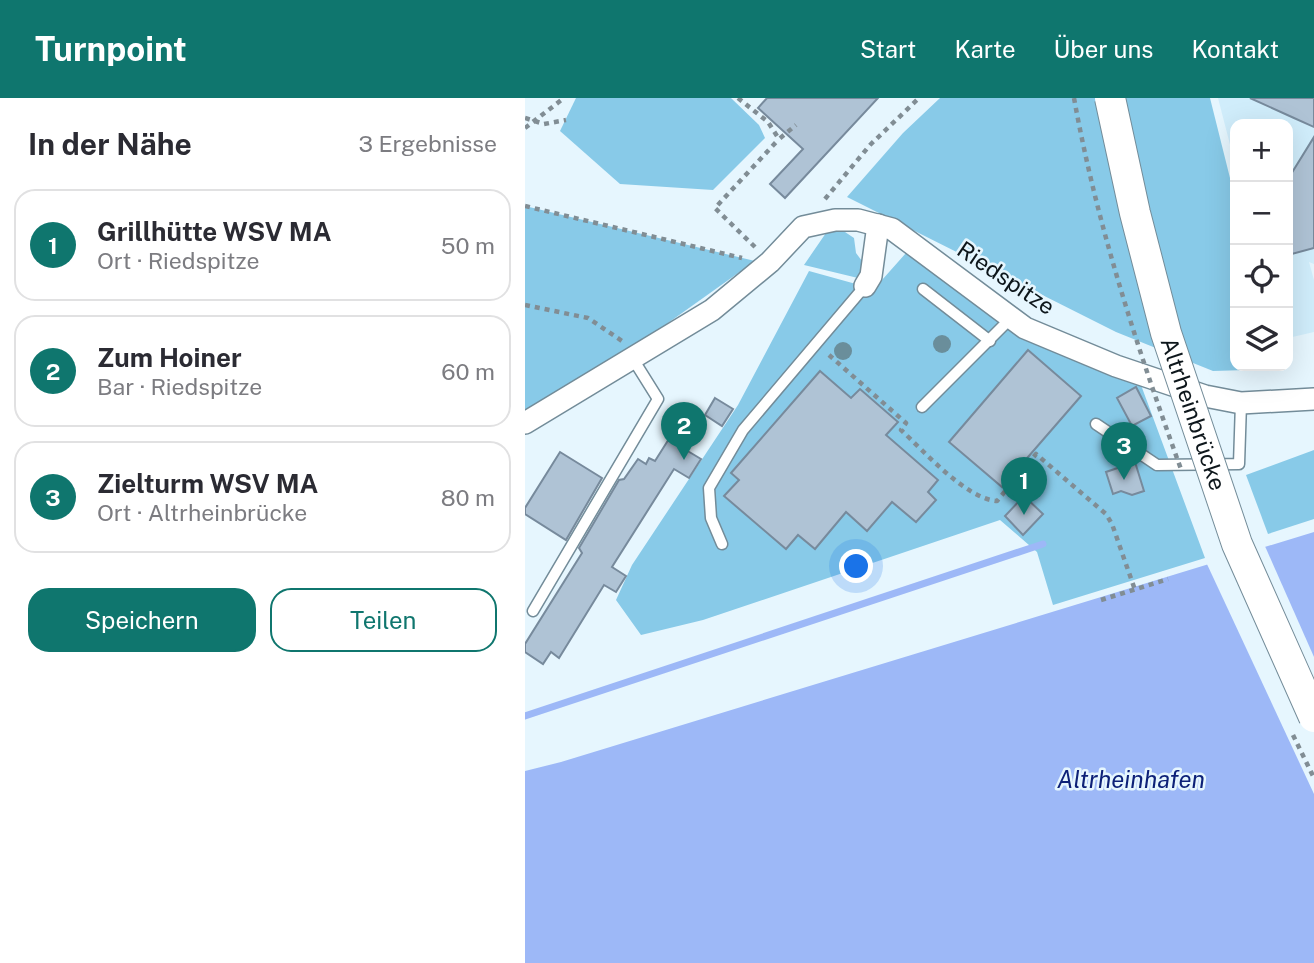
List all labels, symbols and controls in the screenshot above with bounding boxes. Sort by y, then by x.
text: Turnpoint [35,30,187,68]
text: Start [860,35,916,63]
text: Karte [954,35,1016,63]
text: Über uns [1054,35,1153,63]
text: Kontakt [1191,35,1279,63]
map controls [1230,119,1293,371]
button: + [1230,119,1293,182]
text: In der Nähe [28,126,192,162]
text: 3 Ergebnisse [358,130,497,157]
button: − [1230,182,1293,245]
text: Grillhütte WSV MA [97,216,332,247]
text: 1 [48,232,58,259]
text: 50 m [441,232,495,259]
street label: Riedspitze [952,235,1060,320]
button: locate [1230,245,1293,308]
text: Ort · Riedspitze [97,247,259,274]
button: layers [1230,308,1293,371]
street label: Altrheinbrücke [1155,334,1232,494]
text: Zum Hoiner [97,342,242,373]
text: 2 [46,358,60,385]
text: 60 m [441,358,495,385]
text: Bar · Riedspitze [97,373,262,400]
pin: 2 [661,402,707,460]
pin: 3 [1101,422,1147,480]
pin: 1 [1001,457,1047,515]
text: Zielturm WSV MA [97,468,318,499]
text: 3 [45,484,61,511]
text: 80 m [441,484,495,511]
text: Ort · Altrheinbrücke [97,499,307,526]
your location [839,549,873,583]
button: Speichern [28,588,256,652]
button: Teilen [270,588,497,652]
water label: Altrheinhafen [1057,765,1205,793]

